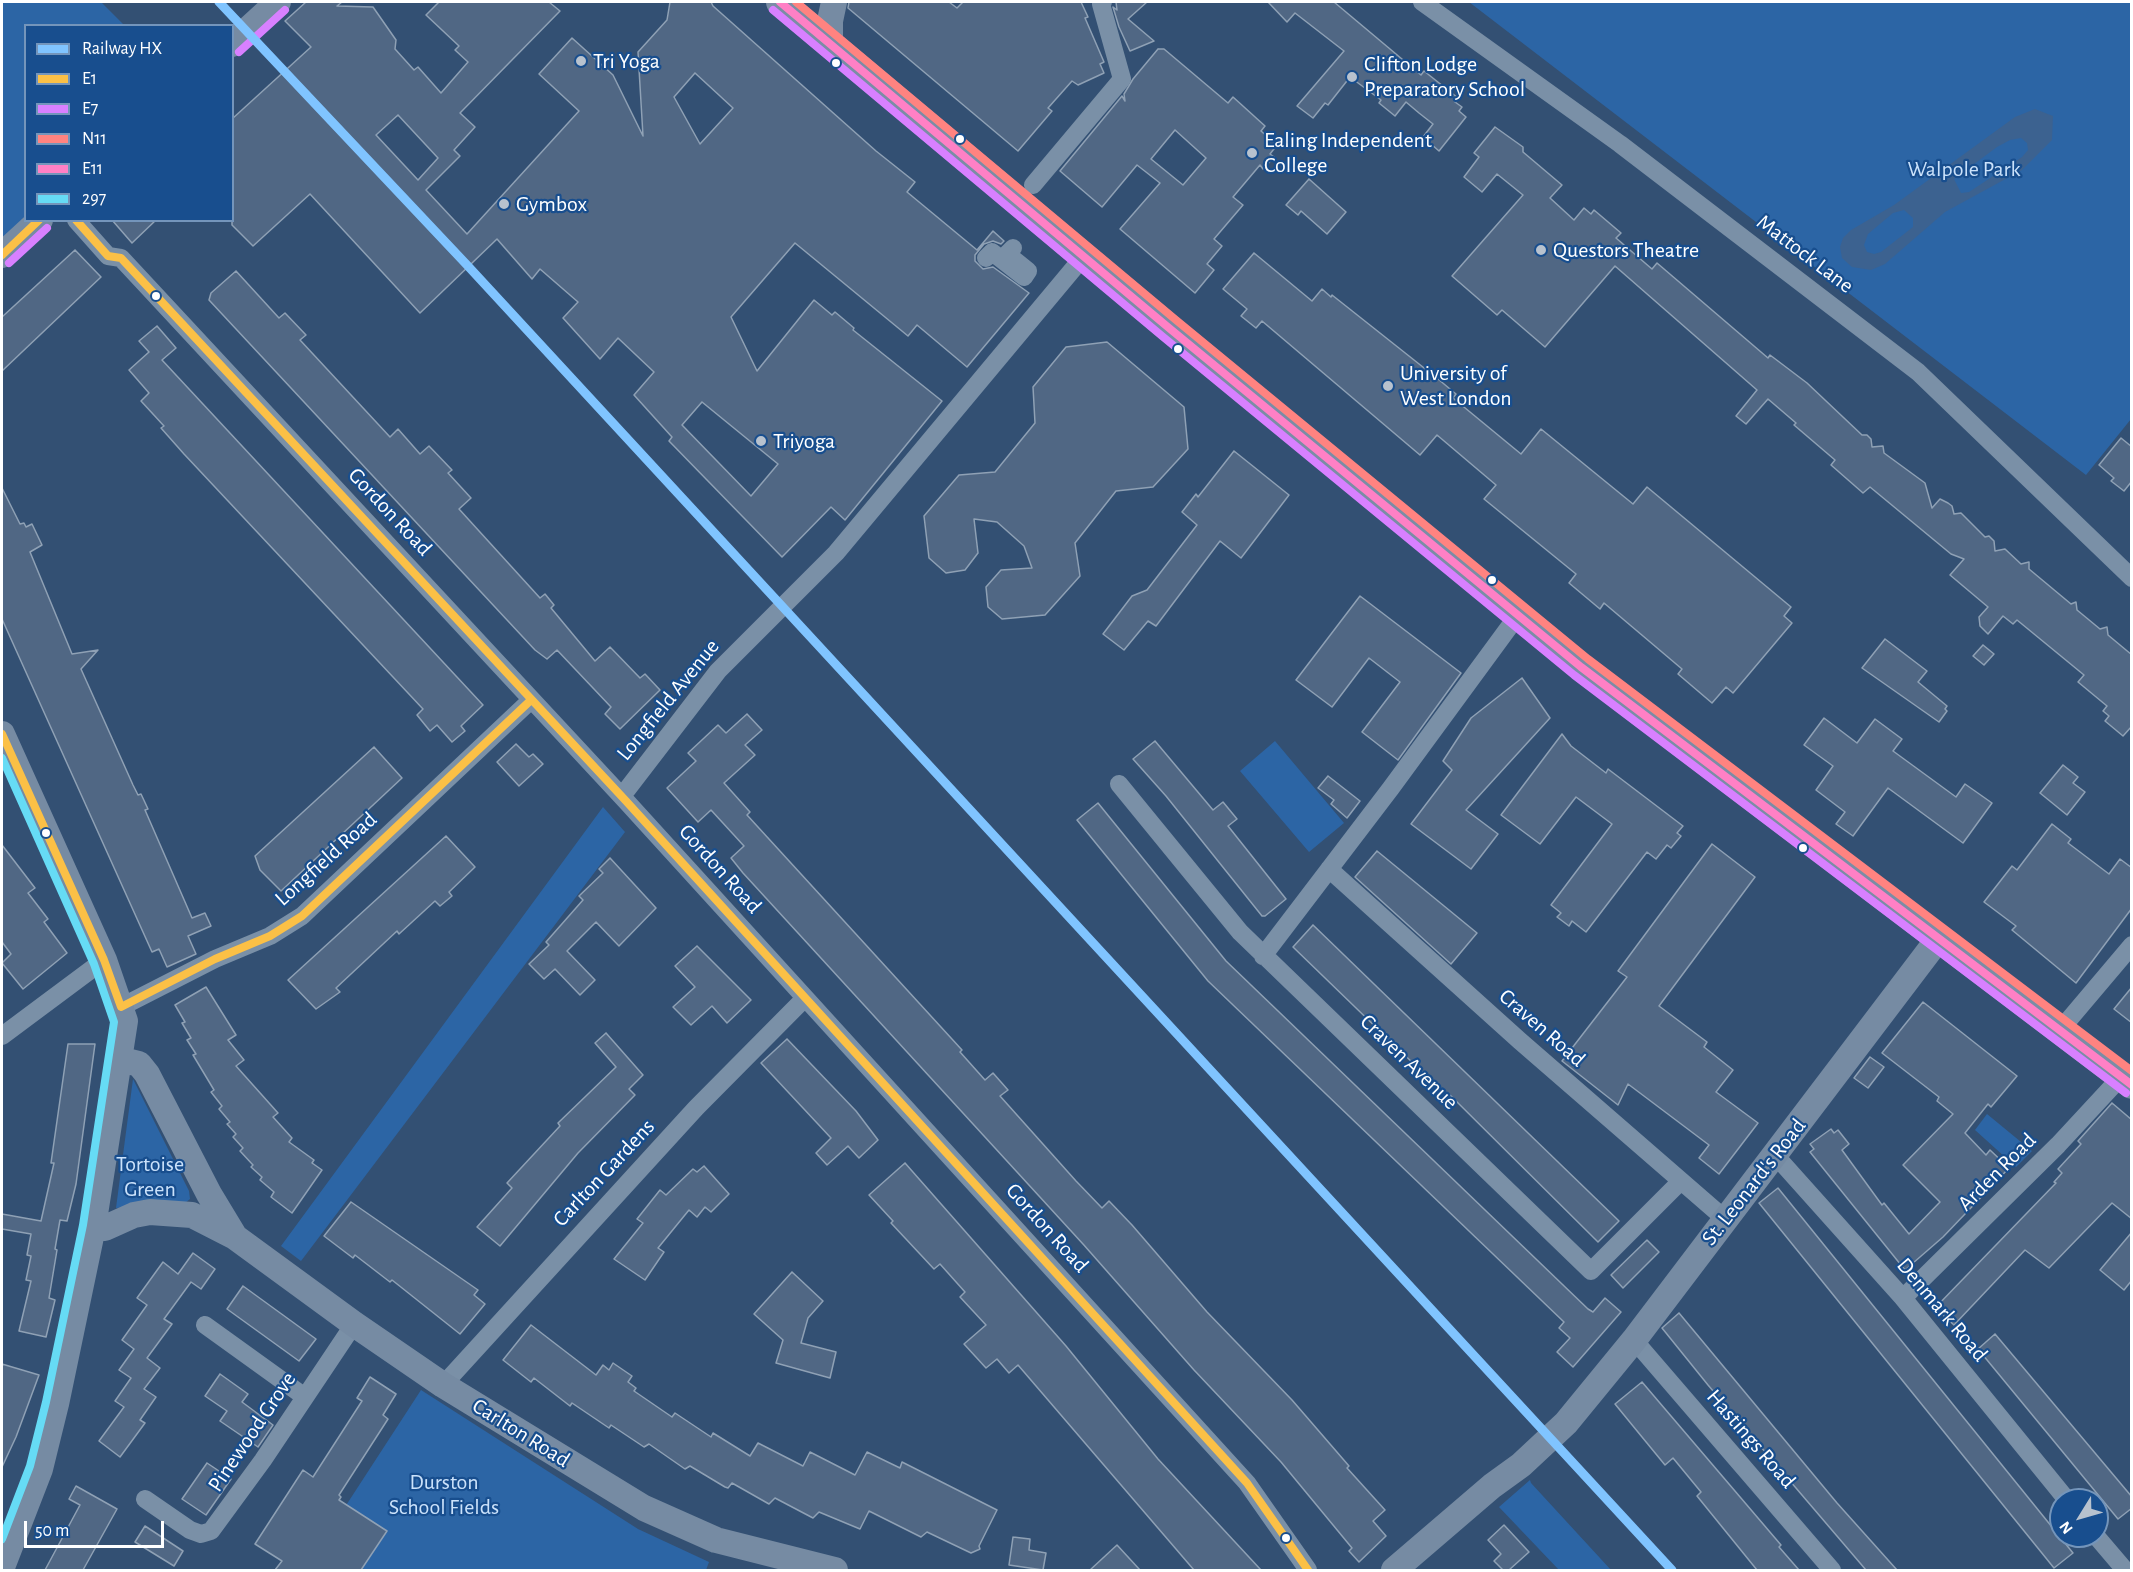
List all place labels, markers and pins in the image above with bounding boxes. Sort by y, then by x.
place label: Tri Yoga [593,48,660,74]
place label: Clifton Lodge Preparatory School [1364,51,1525,102]
marker: Tri Yoga [574,54,588,68]
unlabelled marker [830,57,842,69]
marker: Clifton Lodge Preparatory School [1345,70,1359,84]
place label: Ealing Independent College [1264,127,1432,178]
unlabelled marker [954,133,966,145]
marker: Ealing Independent College [1245,146,1259,160]
place label: Gymbox [516,191,587,217]
marker: Gymbox [497,197,511,211]
place label: Questors Theatre [1553,237,1699,263]
marker: Questors Theatre [1534,243,1548,257]
unlabelled marker [150,290,162,302]
unlabelled marker [1172,343,1184,355]
place label: University of West London [1400,360,1512,412]
marker: University of West London [1381,379,1395,393]
place label: Triyoga [773,428,835,454]
marker: Triyoga [754,434,768,448]
unlabelled marker [1486,574,1498,586]
unlabelled marker [40,827,52,839]
unlabelled marker [1797,842,1809,854]
unlabelled marker [1280,1532,1292,1544]

